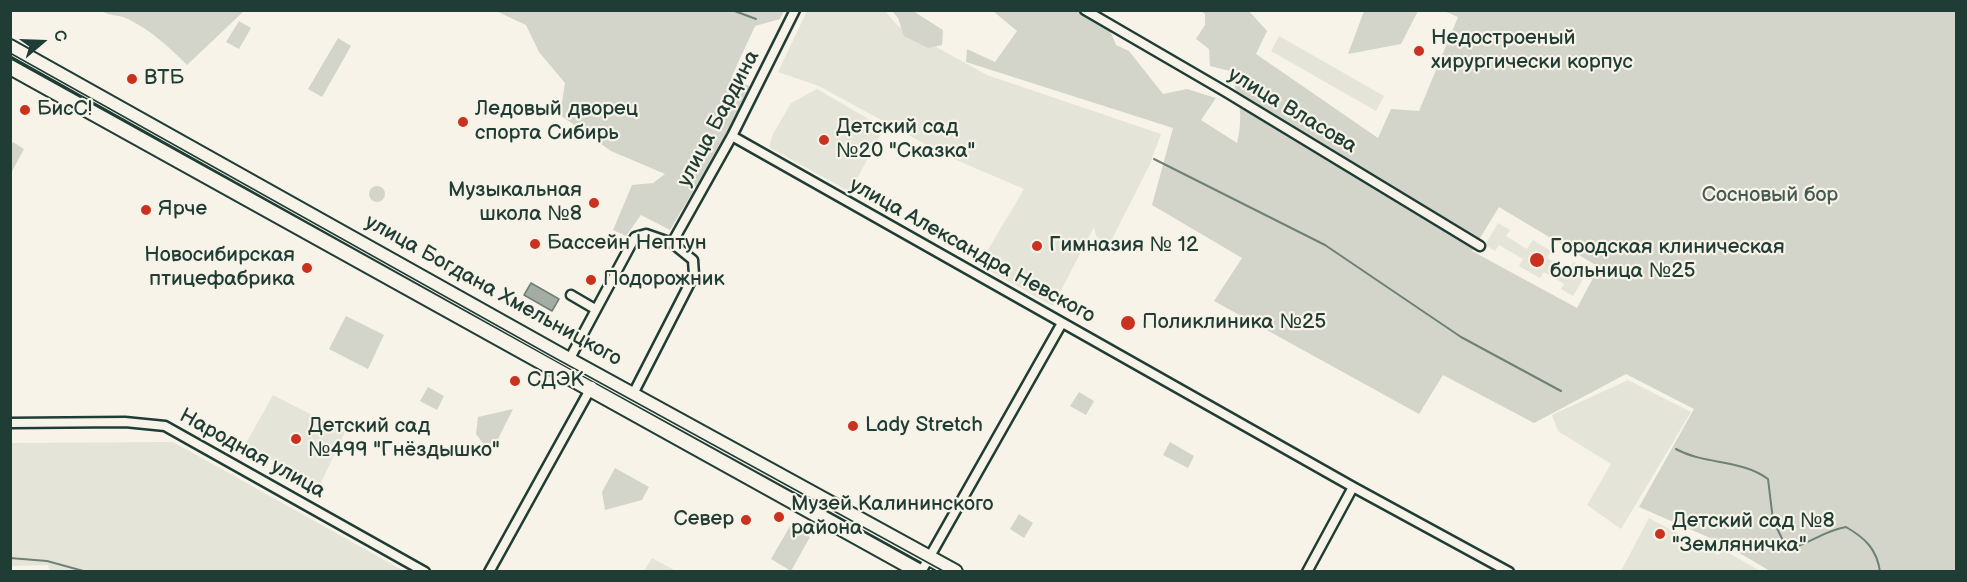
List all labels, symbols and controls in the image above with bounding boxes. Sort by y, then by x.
north arrow [12,12,72,72]
place label: Недостроеный хирургически корпус [1431,26,1633,76]
text: С [49,28,70,44]
marker: Недостроеный хирургически корпус [1412,44,1426,58]
street label: улица Бардина [672,47,766,191]
street label: улица Власова [1223,63,1361,159]
place label: ВТБ [144,66,184,92]
marker: ВТБ [125,72,139,86]
place label: БисС! [37,97,92,123]
place label: Ледовый дворец спорта Сибирь [475,97,638,147]
marker: БисС! [18,103,32,117]
marker: Ледовый дворец спорта Сибирь [456,115,470,129]
place label: Детский сад №20 "Сказка" [836,115,975,165]
marker: Детский сад №20 "Сказка" [817,133,831,147]
street label: улица Александра Невского [845,173,1099,329]
place label: Музыкальная школа №8 [448,178,582,228]
park label: Сосновый бор [1702,183,1838,209]
marker: Музыкальная школа №8 [587,196,601,210]
place label: Ярче [158,197,207,223]
marker: Ярче [139,203,153,217]
street label: улица Богдана Хмельницкого [360,210,626,372]
place label: Бассейн Нептун [547,231,707,257]
place label: Гимназия № 12 [1049,233,1198,259]
place label: Городская клиническая больница №25 [1550,235,1785,285]
marker: Бассейн Нептун [528,237,542,251]
marker: Гимназия № 12 [1030,239,1044,253]
place label: Новосибирская птицефабрика [144,243,295,293]
marker: Городская клиническая больница №25 [1528,251,1546,269]
marker: Новосибирская птицефабрика [300,261,314,275]
place label: Подорожник [603,267,725,293]
marker: Подорожник [584,273,598,287]
place label: Поликлиника №25 [1142,310,1326,336]
marker: Поликлиника №25 [1119,314,1137,332]
place label: СДЭК [527,368,584,394]
marker: СДЭК [508,374,522,388]
street label: Народная улица [175,404,329,504]
place label: Lady Stretch [865,413,983,439]
place label: Детский сад №499 "Гнёздышко" [308,414,500,464]
marker: Lady Stretch [846,419,860,433]
marker: Детский сад №499 "Гнёздышко" [289,432,303,446]
place label: Музей Калининского района [791,492,994,542]
place label: Север [674,507,734,533]
place label: Детский сад №8 "Земляничка" [1672,509,1835,559]
marker: Музей Калининского района [772,510,786,524]
marker: Север [739,513,753,527]
marker: Детский сад №8 "Земляничка" [1653,527,1667,541]

